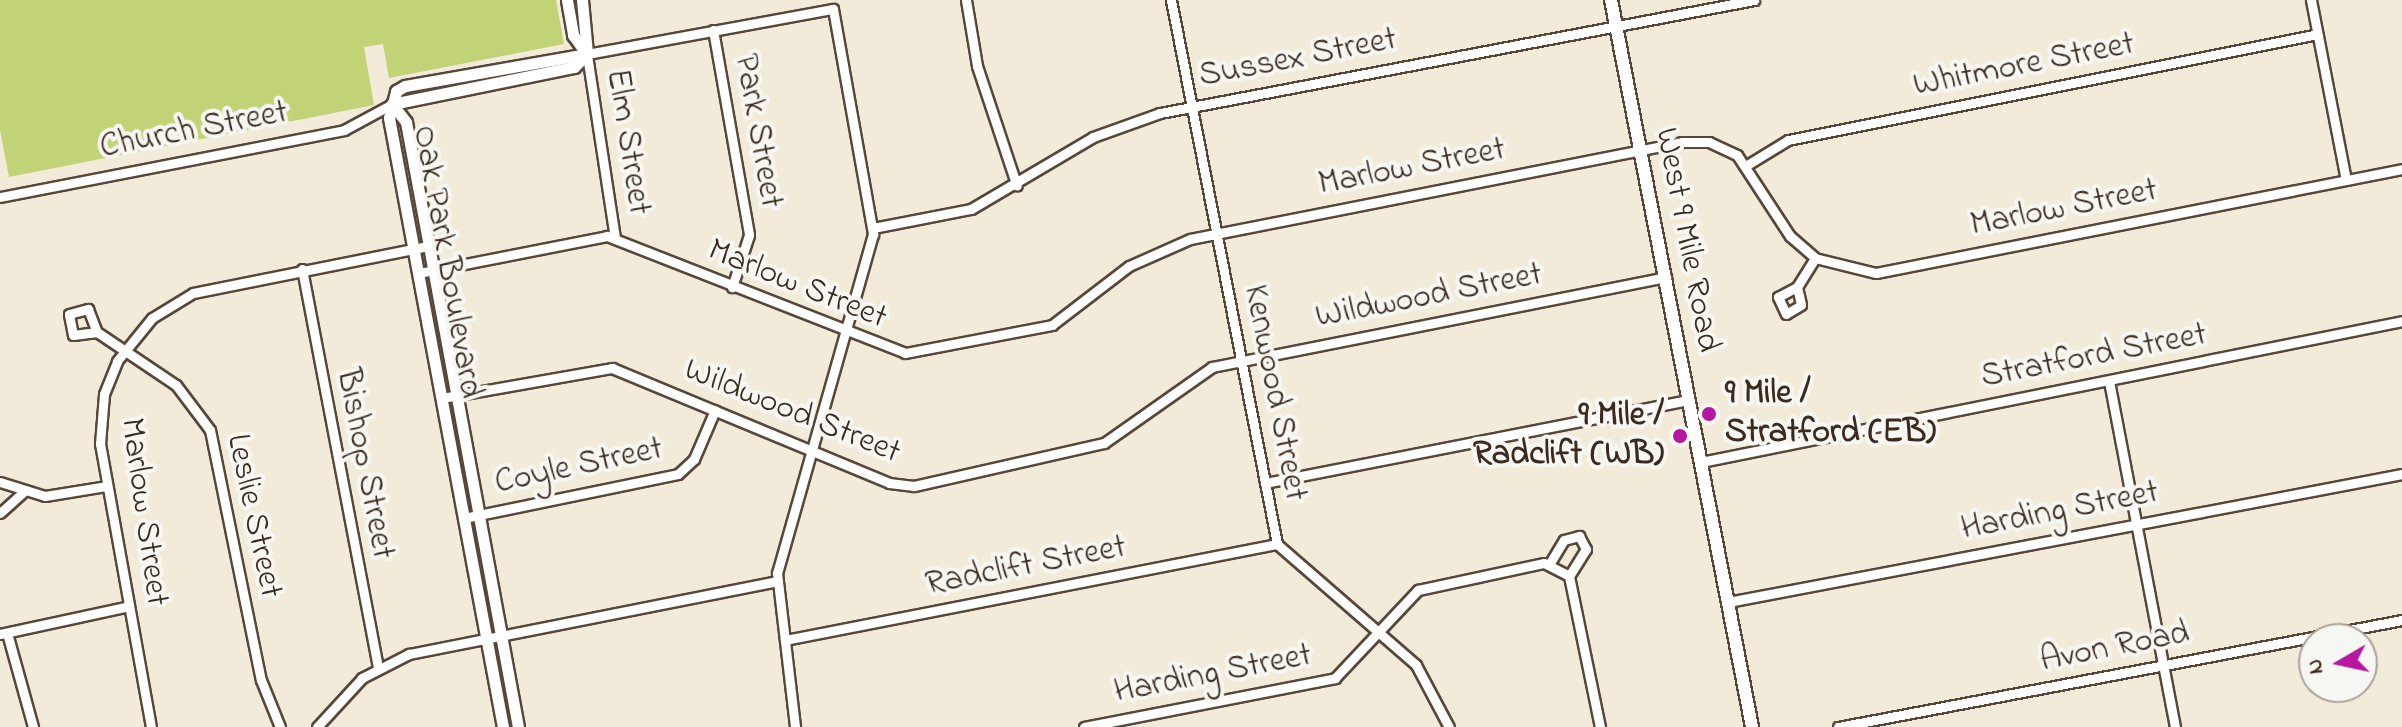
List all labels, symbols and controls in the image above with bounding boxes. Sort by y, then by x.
street label: Sussex Street [1196,20,1400,98]
street label: Whitmore Street [1910,25,2138,107]
street label: Park Street [723,51,791,211]
street label: Elm Street [595,66,659,218]
street label: Church Street [97,93,291,169]
street label: Oak Park Boulevard [402,123,490,401]
street label: West 9 Mile Road [1644,124,1728,356]
street label: Marlow Street [1315,130,1509,206]
street label: Marlow Street [1967,171,2161,247]
street label: Marlow Street [702,231,892,339]
street label: Wildwood Street [1312,255,1546,339]
street label: Kenwood Street [1233,282,1315,504]
street label: Stratford Street [1978,315,2210,399]
street label: Wildwood Street [678,350,906,474]
street label: Bishop Street [326,365,402,563]
place label: 9 Mile / Stratford (EB) [1725,374,1936,454]
place label: 9 Mile / Radclift (WB) [1473,396,1664,476]
marker: 9 Mile / Stratford (EB) [1700,405,1718,423]
street label: Marlow Street [110,415,176,609]
marker: 9 Mile / Radclift (WB) [1671,427,1689,445]
street label: Coyle Street [491,429,667,505]
street label: Leslie Street [216,430,290,602]
street label: Harding Street [1958,473,2162,551]
street label: Radclift Street [922,528,1130,606]
street label: Avon Road [2037,614,2193,682]
north arrow [2298,623,2378,703]
street label: Harding Street [1111,636,1315,714]
text: N [2299,657,2333,676]

